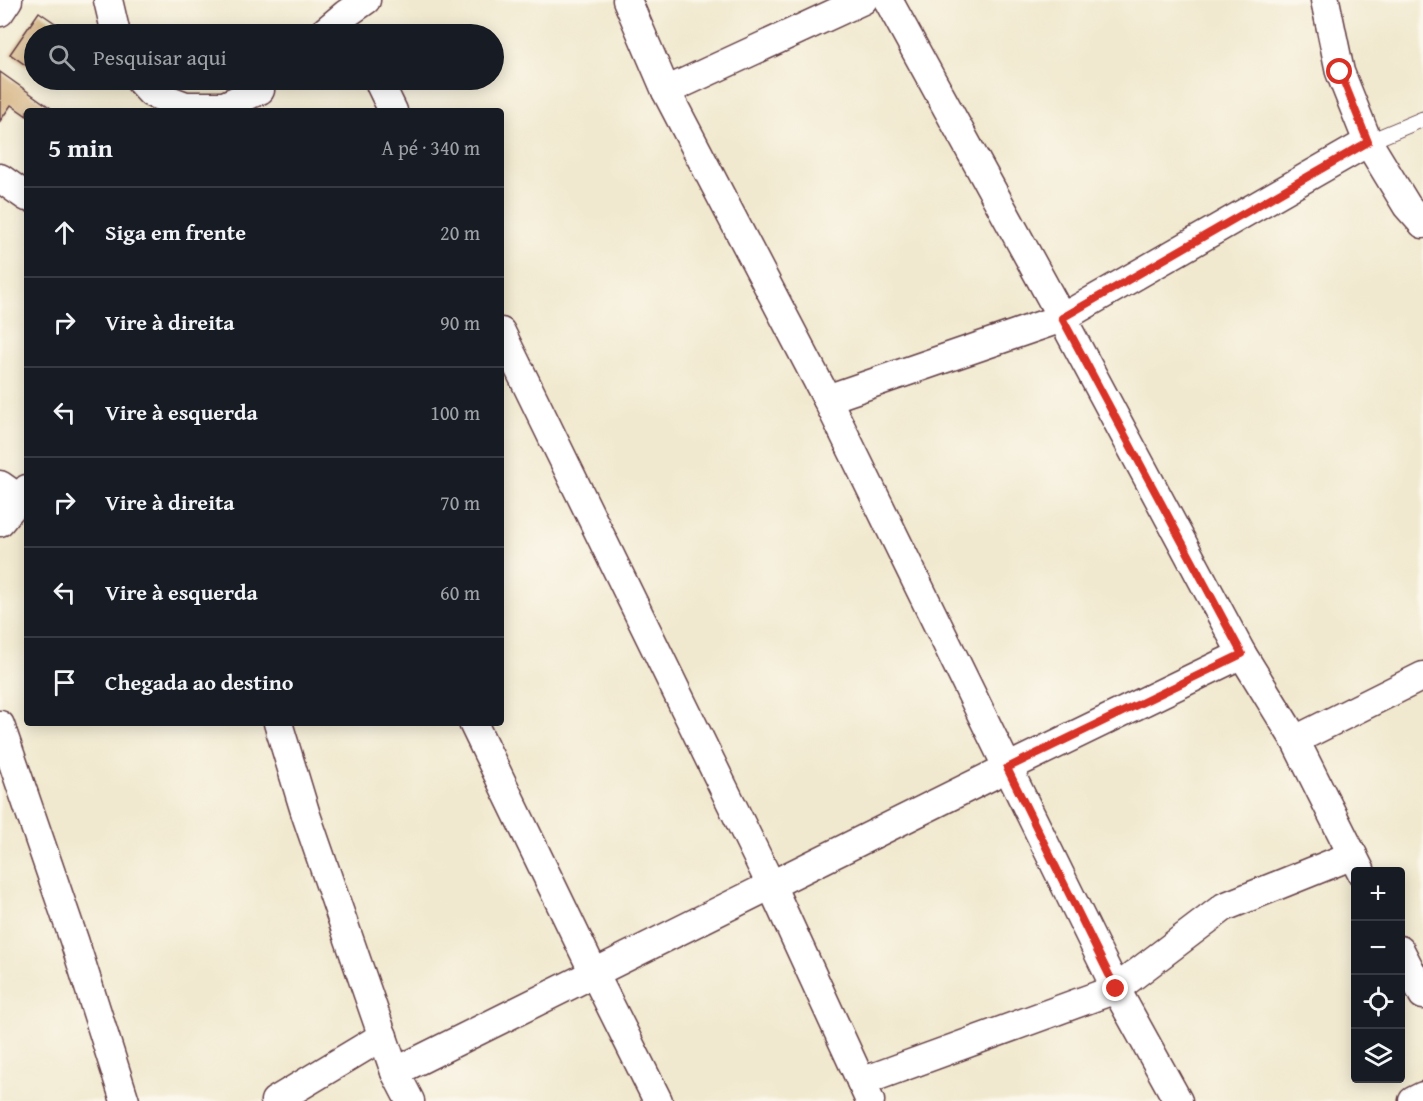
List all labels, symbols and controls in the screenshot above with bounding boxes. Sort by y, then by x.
search box [24,24,504,90]
icon: search [45,41,78,74]
text: Pesquisar aqui [93,41,227,73]
route start [1326,58,1352,84]
text: 5 min [48,128,113,167]
text: A pé · 340 m [382,133,480,162]
icon: ahead [48,216,81,249]
text: Siga em frente [105,216,246,248]
text: 20 m [440,218,480,247]
icon: right [48,306,81,339]
text: Vire à direita [105,306,235,338]
text: 90 m [440,308,480,337]
icon: left [48,396,81,429]
text: Vire à esquerda [105,396,258,428]
text: 100 m [430,398,480,427]
icon: right [48,486,81,519]
text: Vire à direita [105,486,235,518]
text: 70 m [440,488,480,517]
icon: left [48,576,81,609]
text: Vire à esquerda [105,576,258,608]
text: 60 m [440,578,480,607]
icon: arrive [48,666,81,699]
text: Chegada ao destino [105,666,293,698]
map controls [1351,867,1405,1083]
button: + [1351,867,1405,921]
button: − [1351,921,1405,975]
route end [1102,975,1128,1001]
button: locate [1351,975,1405,1029]
button: layers [1351,1029,1405,1083]

